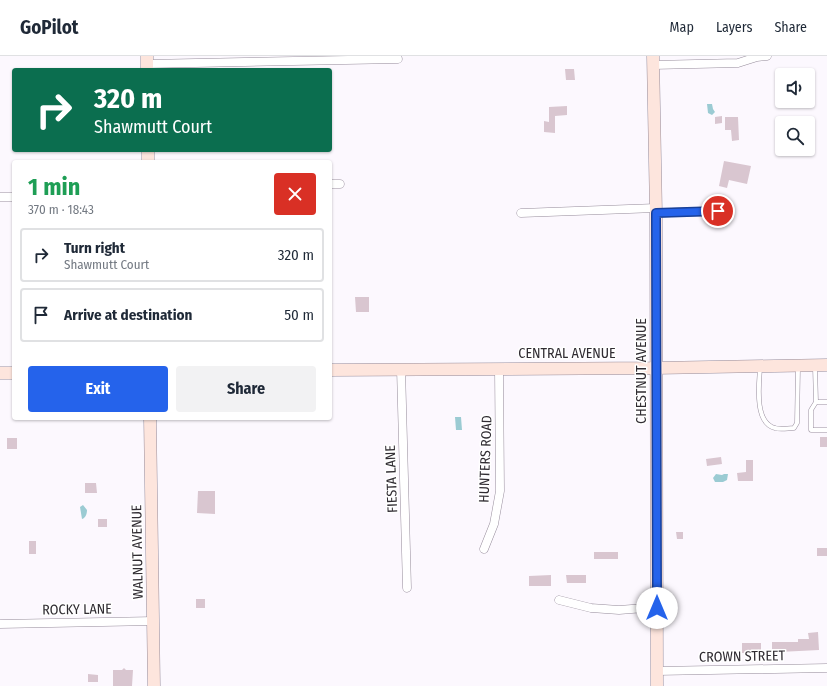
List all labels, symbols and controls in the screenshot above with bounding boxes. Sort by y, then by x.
text: GoPilot [20,16,79,39]
text: Map [670,19,694,36]
text: Layers [716,19,752,36]
text: Share [774,19,807,36]
map controls [775,68,815,156]
button: sound [775,68,815,108]
text: 320 m [94,82,162,115]
icon: right [28,84,80,136]
text: Shawmutt Court [94,116,212,138]
button: search [775,116,815,156]
text: 1 min [28,173,80,201]
button: close [274,173,316,215]
pin [701,194,735,228]
icon: arrive [707,200,729,222]
text: 370 m · 18:43 [28,202,94,217]
text: Turn right [64,239,125,257]
icon: right [30,244,52,266]
text: 320 m [278,246,314,264]
text: Shawmutt Court [64,257,149,272]
icon: arrive [30,304,52,326]
text: Arrive at destination [64,306,192,324]
text: 50 m [284,306,314,324]
street label: CHESTNUT AVENUE [633,318,650,424]
street label: CENTRAL AVENUE [518,345,616,362]
button: Exit [28,366,168,412]
button: Share [176,366,316,412]
street label: HUNTERS ROAD [475,415,496,503]
street label: FIESTA LANE [382,444,401,513]
street label: WALNUT AVENUE [128,504,147,599]
position arrow [636,587,678,629]
street label: ROCKY LANE [42,600,112,619]
street label: CROWN STREET [699,647,786,666]

